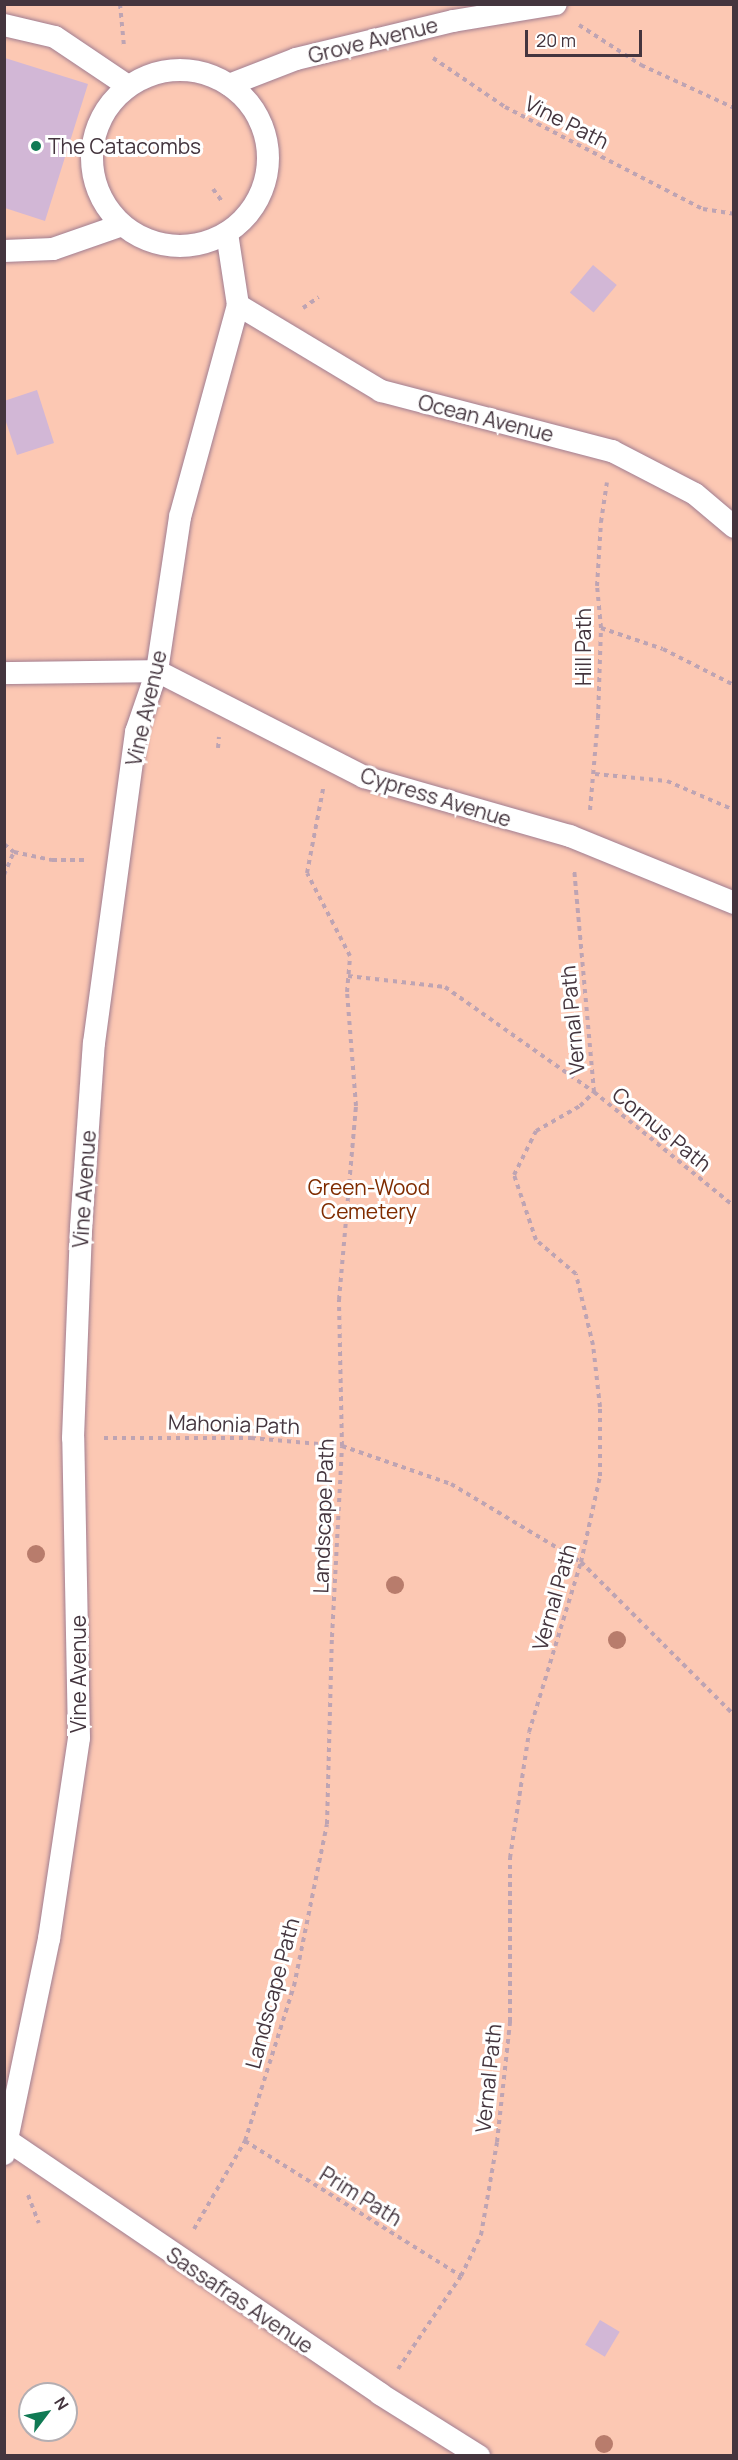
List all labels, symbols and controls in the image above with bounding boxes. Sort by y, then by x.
street label: Grove Avenue [306,12,440,68]
scale bar [528,18,645,56]
text: 20 m [536,28,576,52]
street label: Vine Path [521,90,613,154]
place label: The Catacombs [48,133,201,159]
marker: The Catacombs [29,139,43,153]
street label: Ocean Avenue [416,389,556,447]
street label: Hill Path [570,608,596,686]
street label: Vine Avenue [120,648,172,768]
street label: Cypress Avenue [358,762,514,832]
street label: Vernal Path [555,964,589,1076]
street label: Cornus Path [607,1081,717,1177]
street label: Vine Avenue [67,1129,101,1249]
park label: Green-Wood Cemetery [308,1174,430,1224]
street label: Mahonia Path [168,1409,300,1439]
street label: Landscape Path [308,1438,338,1594]
street label: Vernal Path [527,1541,581,1653]
street label: Vine Avenue [65,1615,91,1733]
street label: Landscape Path [240,1915,304,2071]
street label: Vernal Path [470,2022,506,2134]
street label: Prim Path [315,2161,407,2231]
street label: Sassafras Avenue [162,2242,318,2358]
north arrow [18,2382,78,2442]
text: N [49,2393,74,2414]

